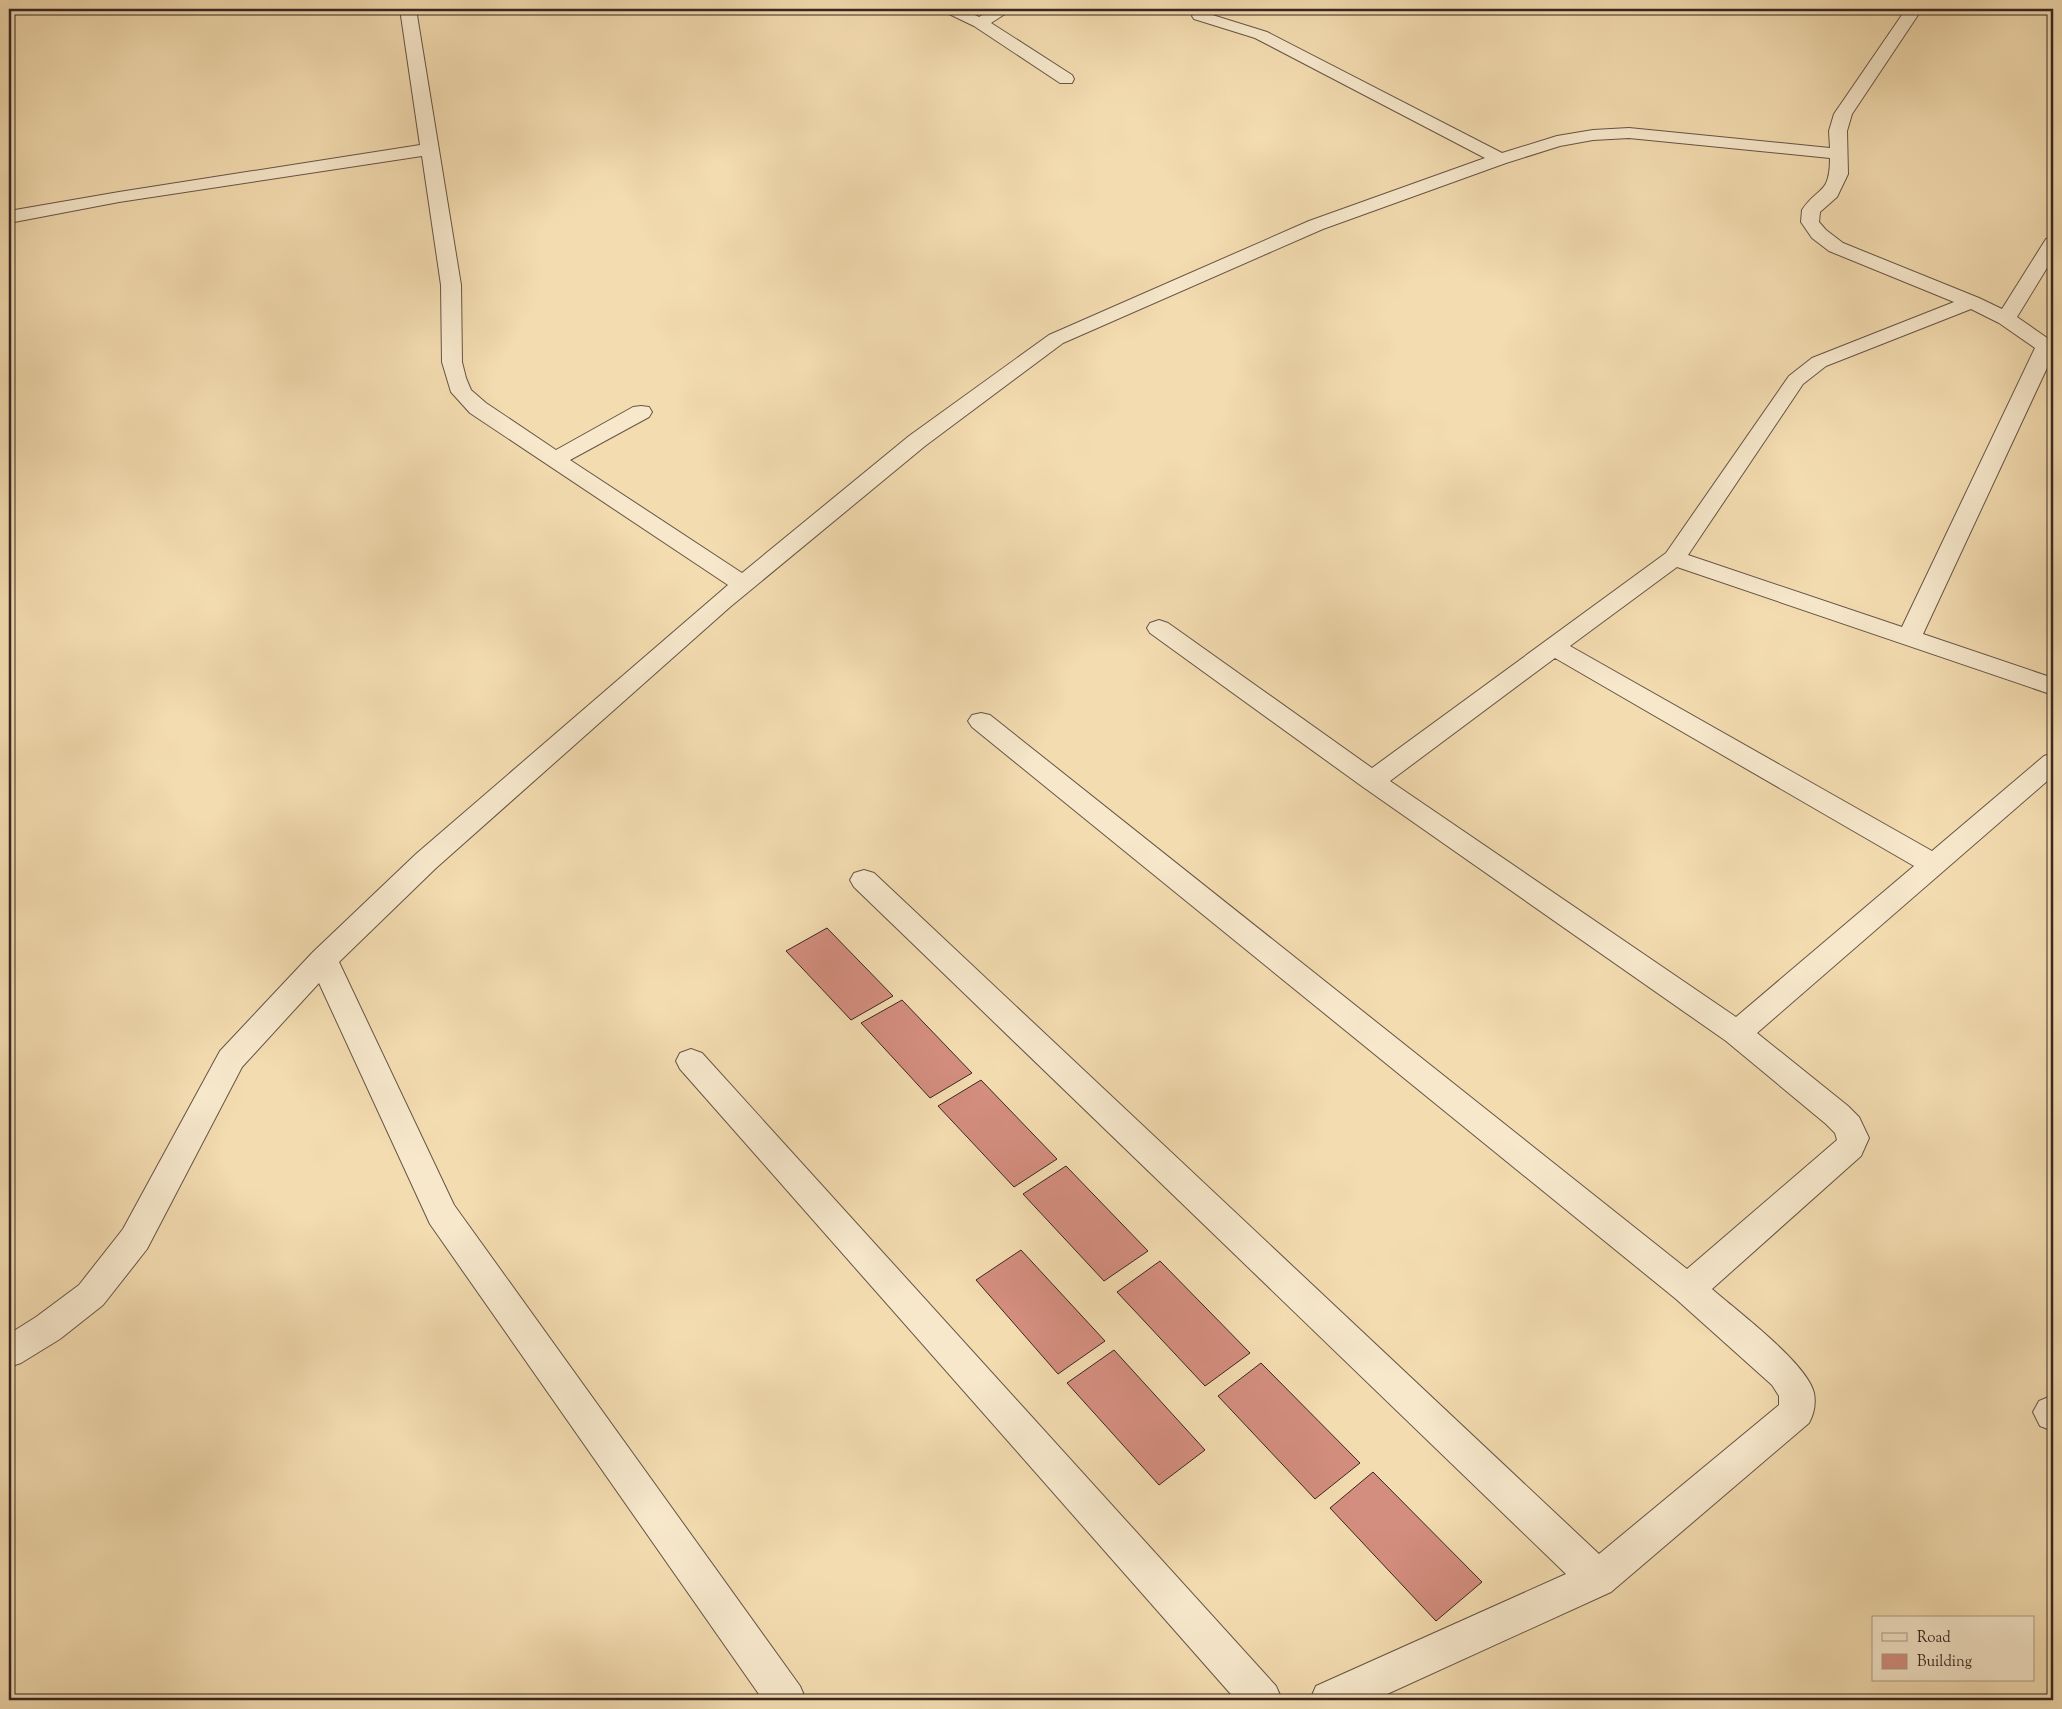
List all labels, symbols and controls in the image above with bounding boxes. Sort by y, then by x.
legend [1872,1616,2034,1682]
text: Road [1917,1628,1951,1649]
text: Building [1917,1652,1972,1673]

